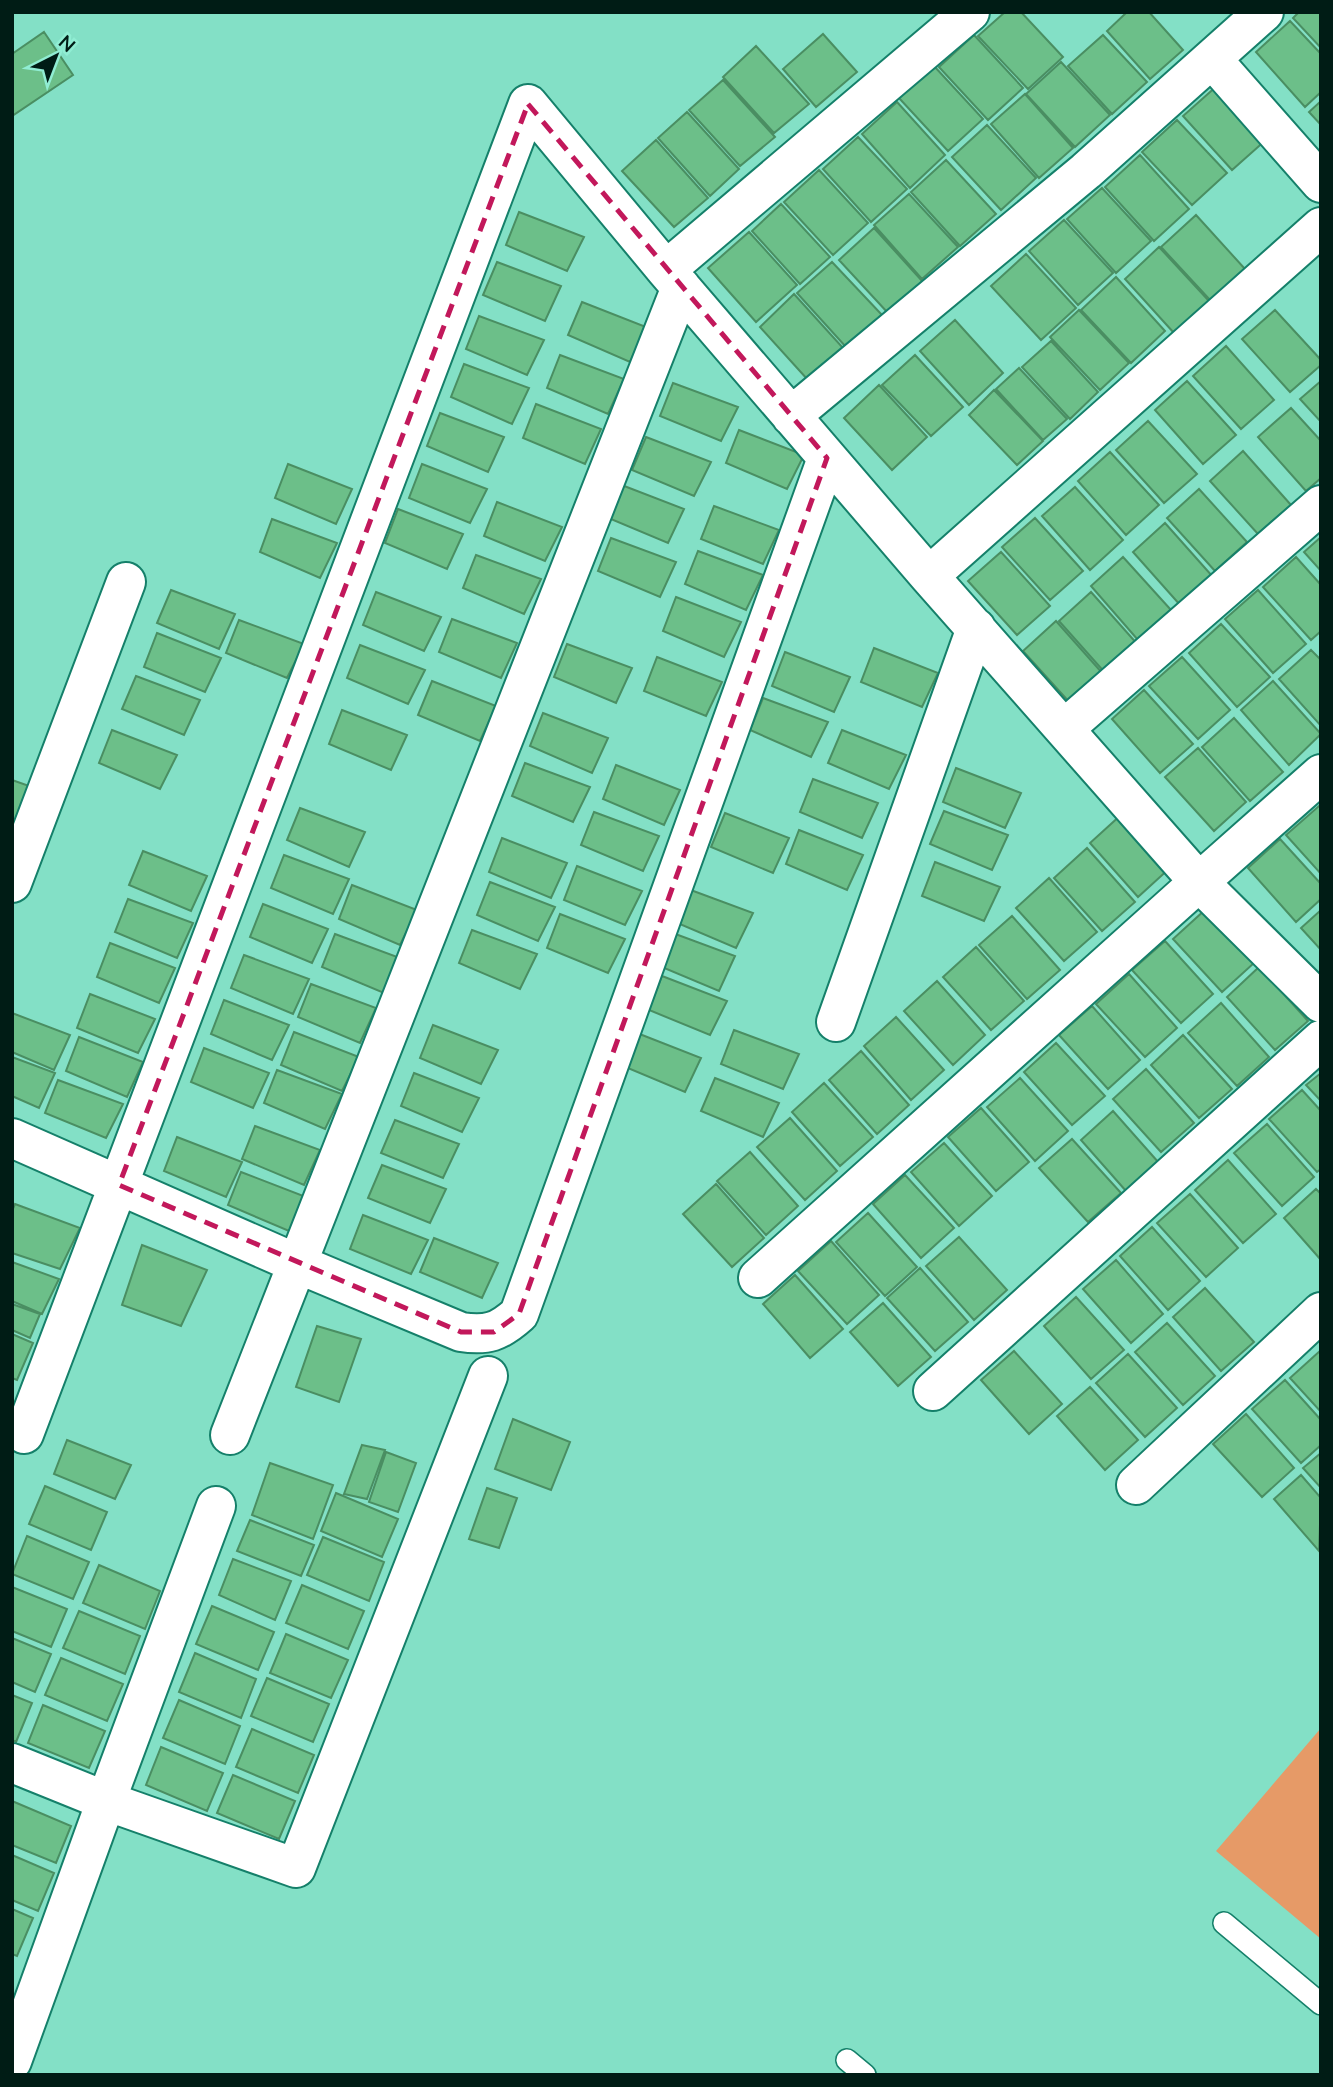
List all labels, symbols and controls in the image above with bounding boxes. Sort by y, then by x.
north arrow [21,21,91,91]
text: N [54,30,81,57]

